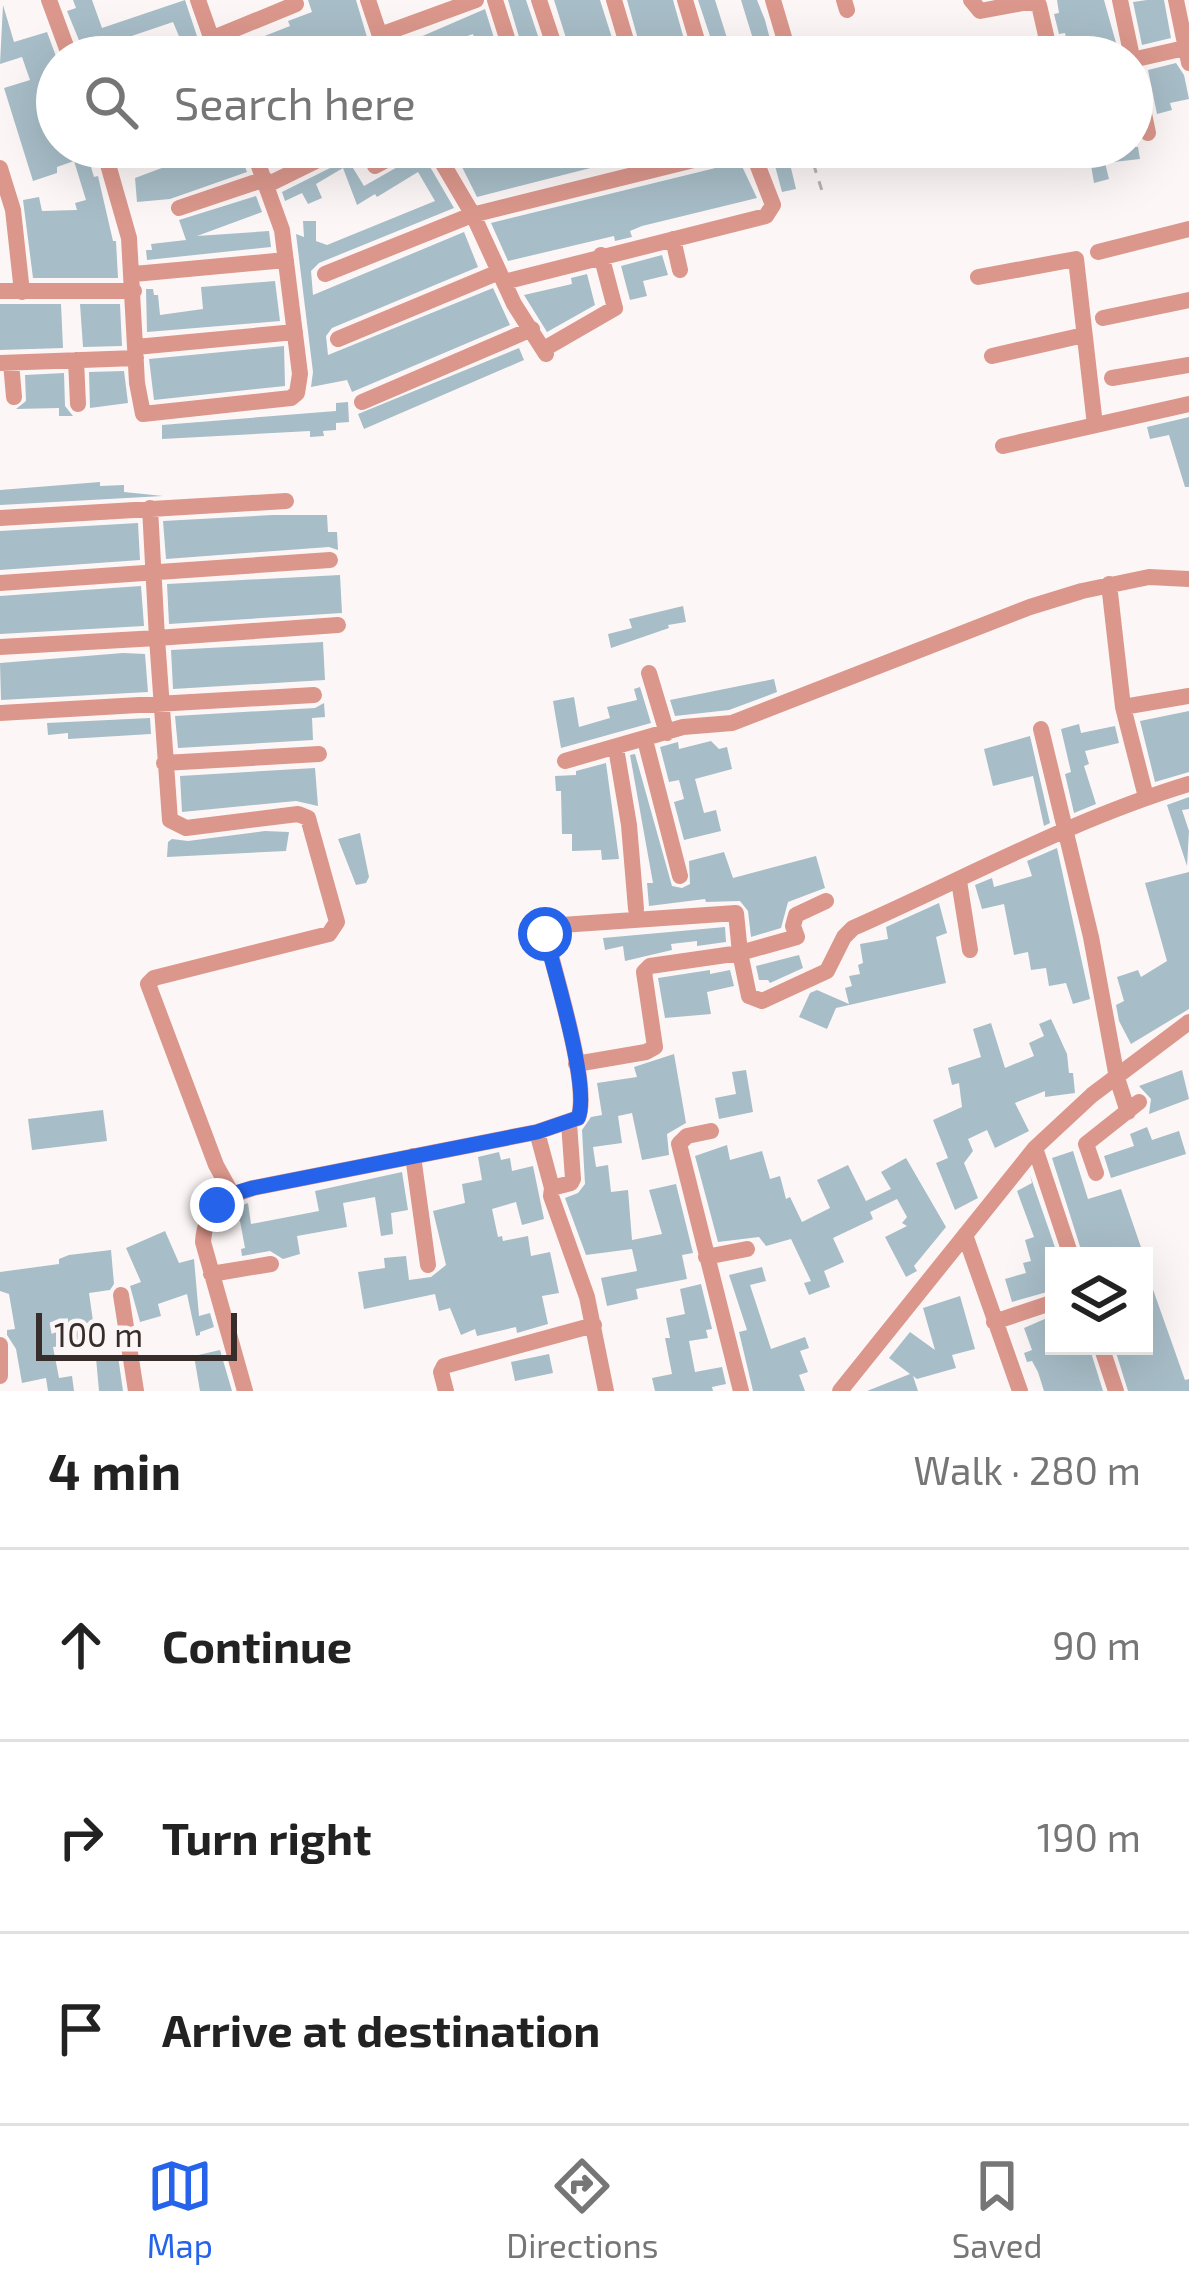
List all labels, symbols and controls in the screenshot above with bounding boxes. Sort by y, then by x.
search box [36,36,1153,168]
icon: search [78,69,144,135]
text: Search here [174,75,416,129]
route start [518,907,572,961]
route end [190,1178,244,1232]
map controls [1045,1247,1153,1355]
button: layers [1045,1247,1153,1355]
scale bar [36,1307,237,1360]
text: 100 m [54,1314,143,1354]
text: 4 min [48,1439,181,1500]
text: Walk · 280 m [913,1446,1141,1493]
icon: ahead [48,1612,114,1678]
text: Continue [162,1618,352,1672]
text: 90 m [1052,1621,1141,1668]
icon: right [48,1804,114,1870]
text: Turn right [162,1810,371,1864]
text: 190 m [1037,1813,1141,1860]
icon: arrive [48,1996,114,2062]
text: Arrive at destination [162,2002,600,2056]
tab: Map [147,2153,213,2265]
tab: Directions [506,2153,658,2265]
tab: Saved [952,2153,1042,2265]

